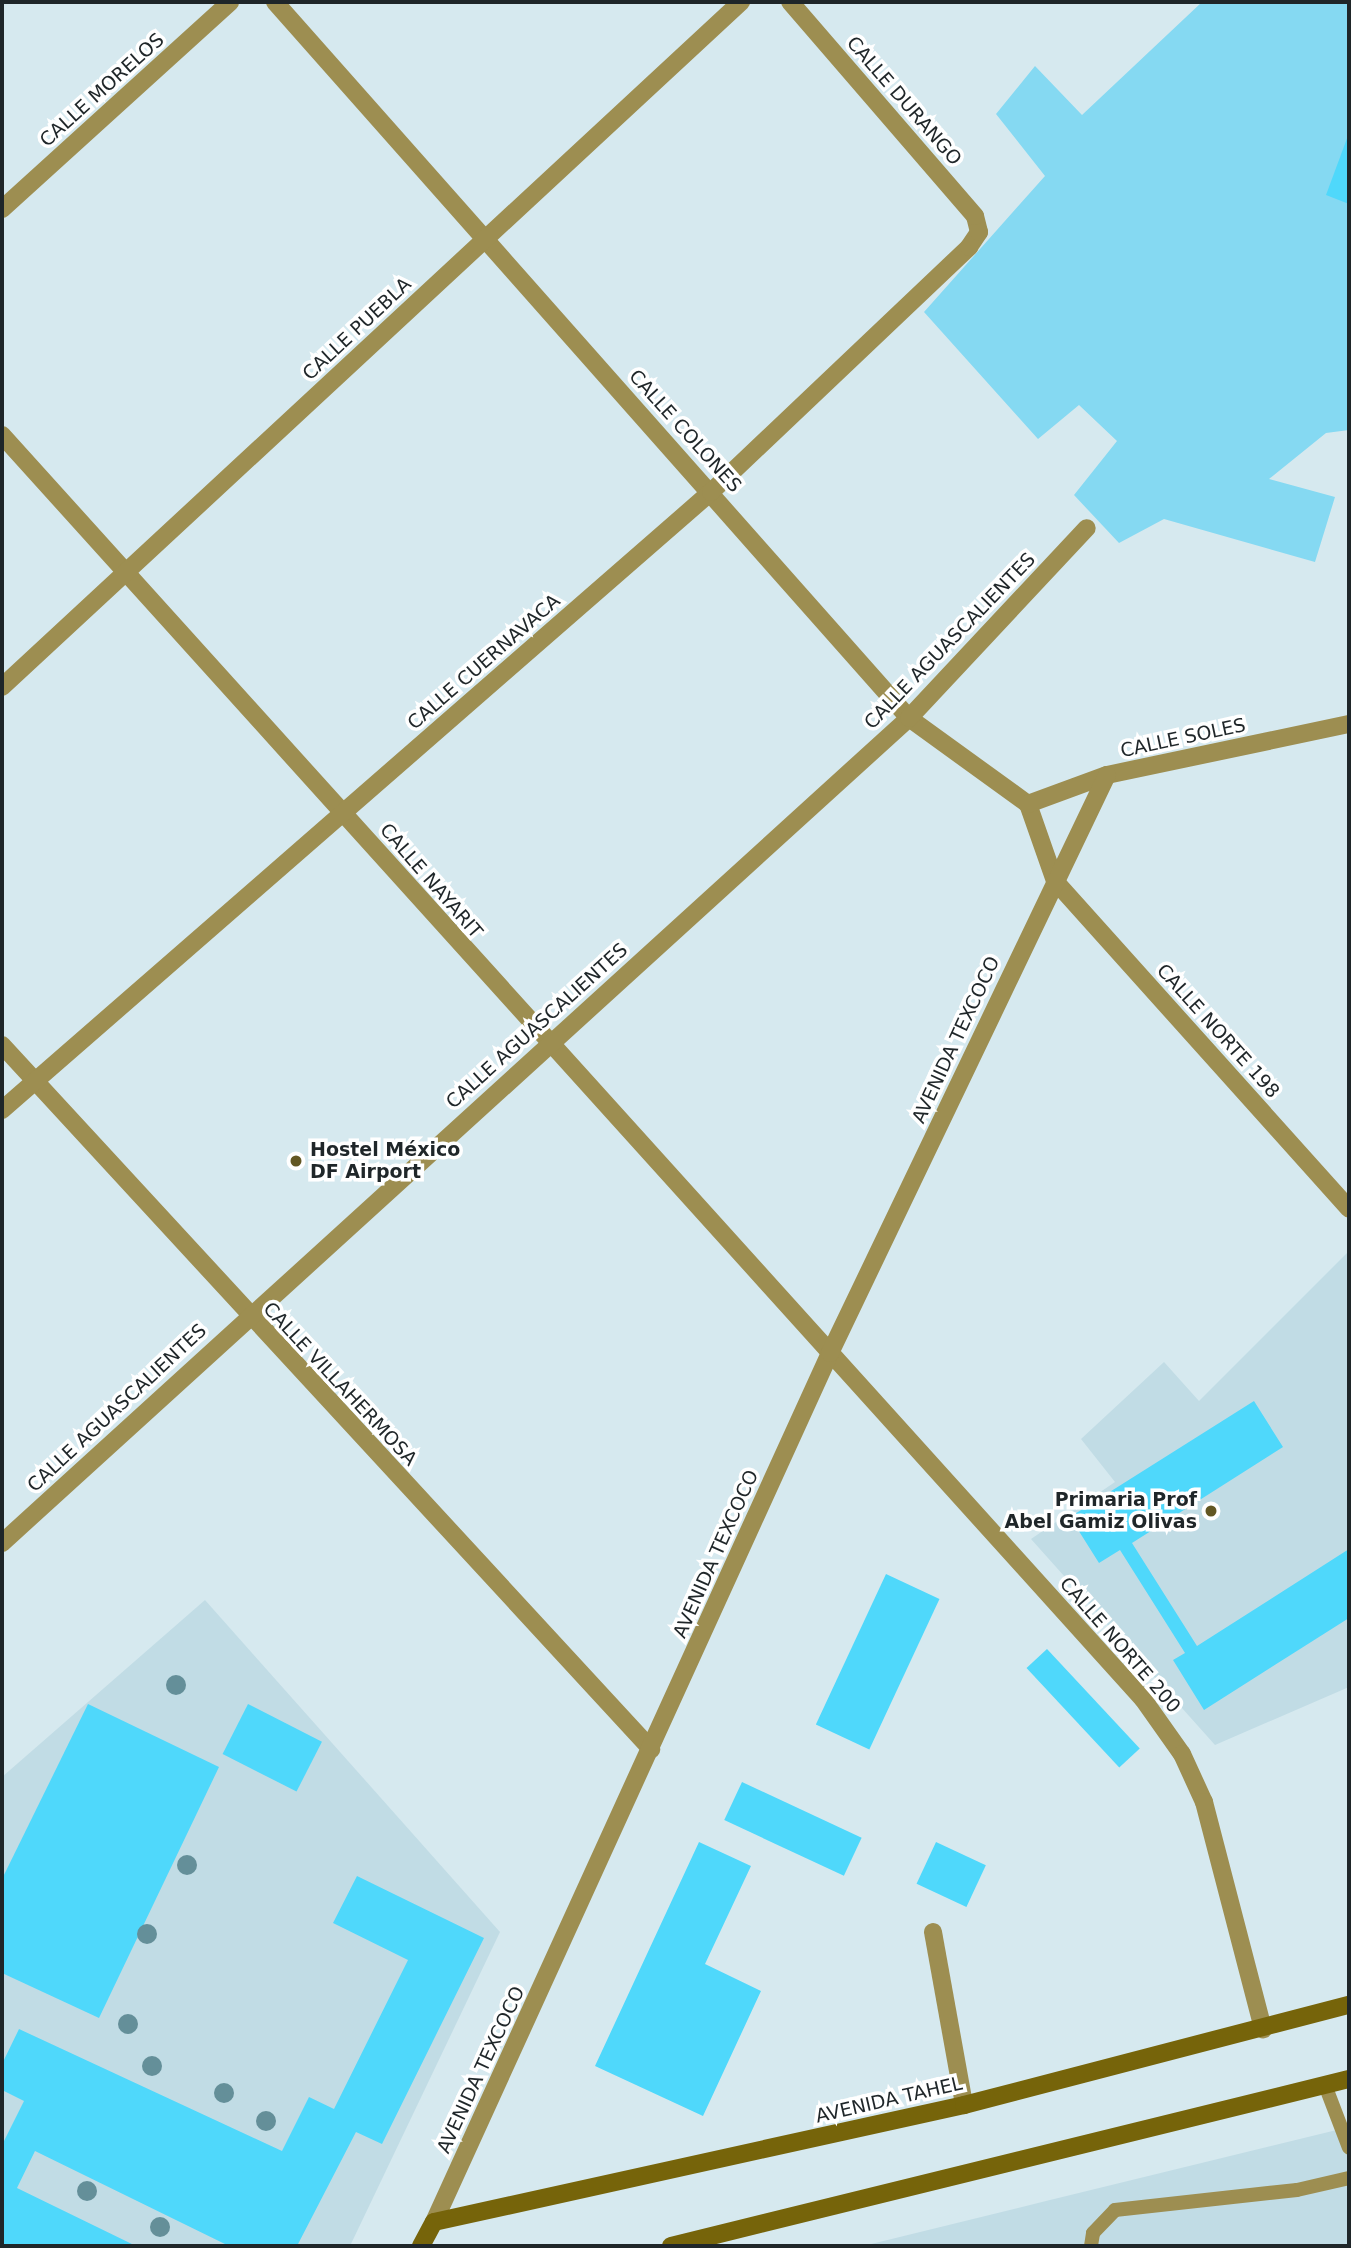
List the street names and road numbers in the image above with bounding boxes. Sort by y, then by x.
street label: CALLE MORELOS [35,28,169,152]
street label: CALLE DURANGO [842,32,966,170]
street label: CALLE PUEBLA [298,273,416,385]
street label: CALLE COLONES [624,365,746,497]
street label: CALLE AGUASCALIENTES [860,548,1040,734]
street label: CALLE CUERNAVACA [403,590,565,734]
street label: CALLE SOLES [1118,714,1248,762]
street label: CALLE NAYARIT [375,819,487,943]
street label: CALLE AGUASCALIENTES [442,939,632,1113]
street label: AVENIDA TEXCOCO [907,953,1005,1127]
street label: CALLE NORTE 198 [1152,959,1284,1103]
street label: CALLE VILLAHERMOSA [258,1298,422,1470]
street label: CALLE AGUASCALIENTES [23,1319,211,1497]
street label: AVENIDA TEXCOCO [669,1466,763,1642]
street label: CALLE NORTE 200 [1055,1572,1185,1718]
street label: AVENIDA TEXCOCO [432,1983,530,2157]
street label: AVENIDA TAHEL [813,2072,965,2128]

